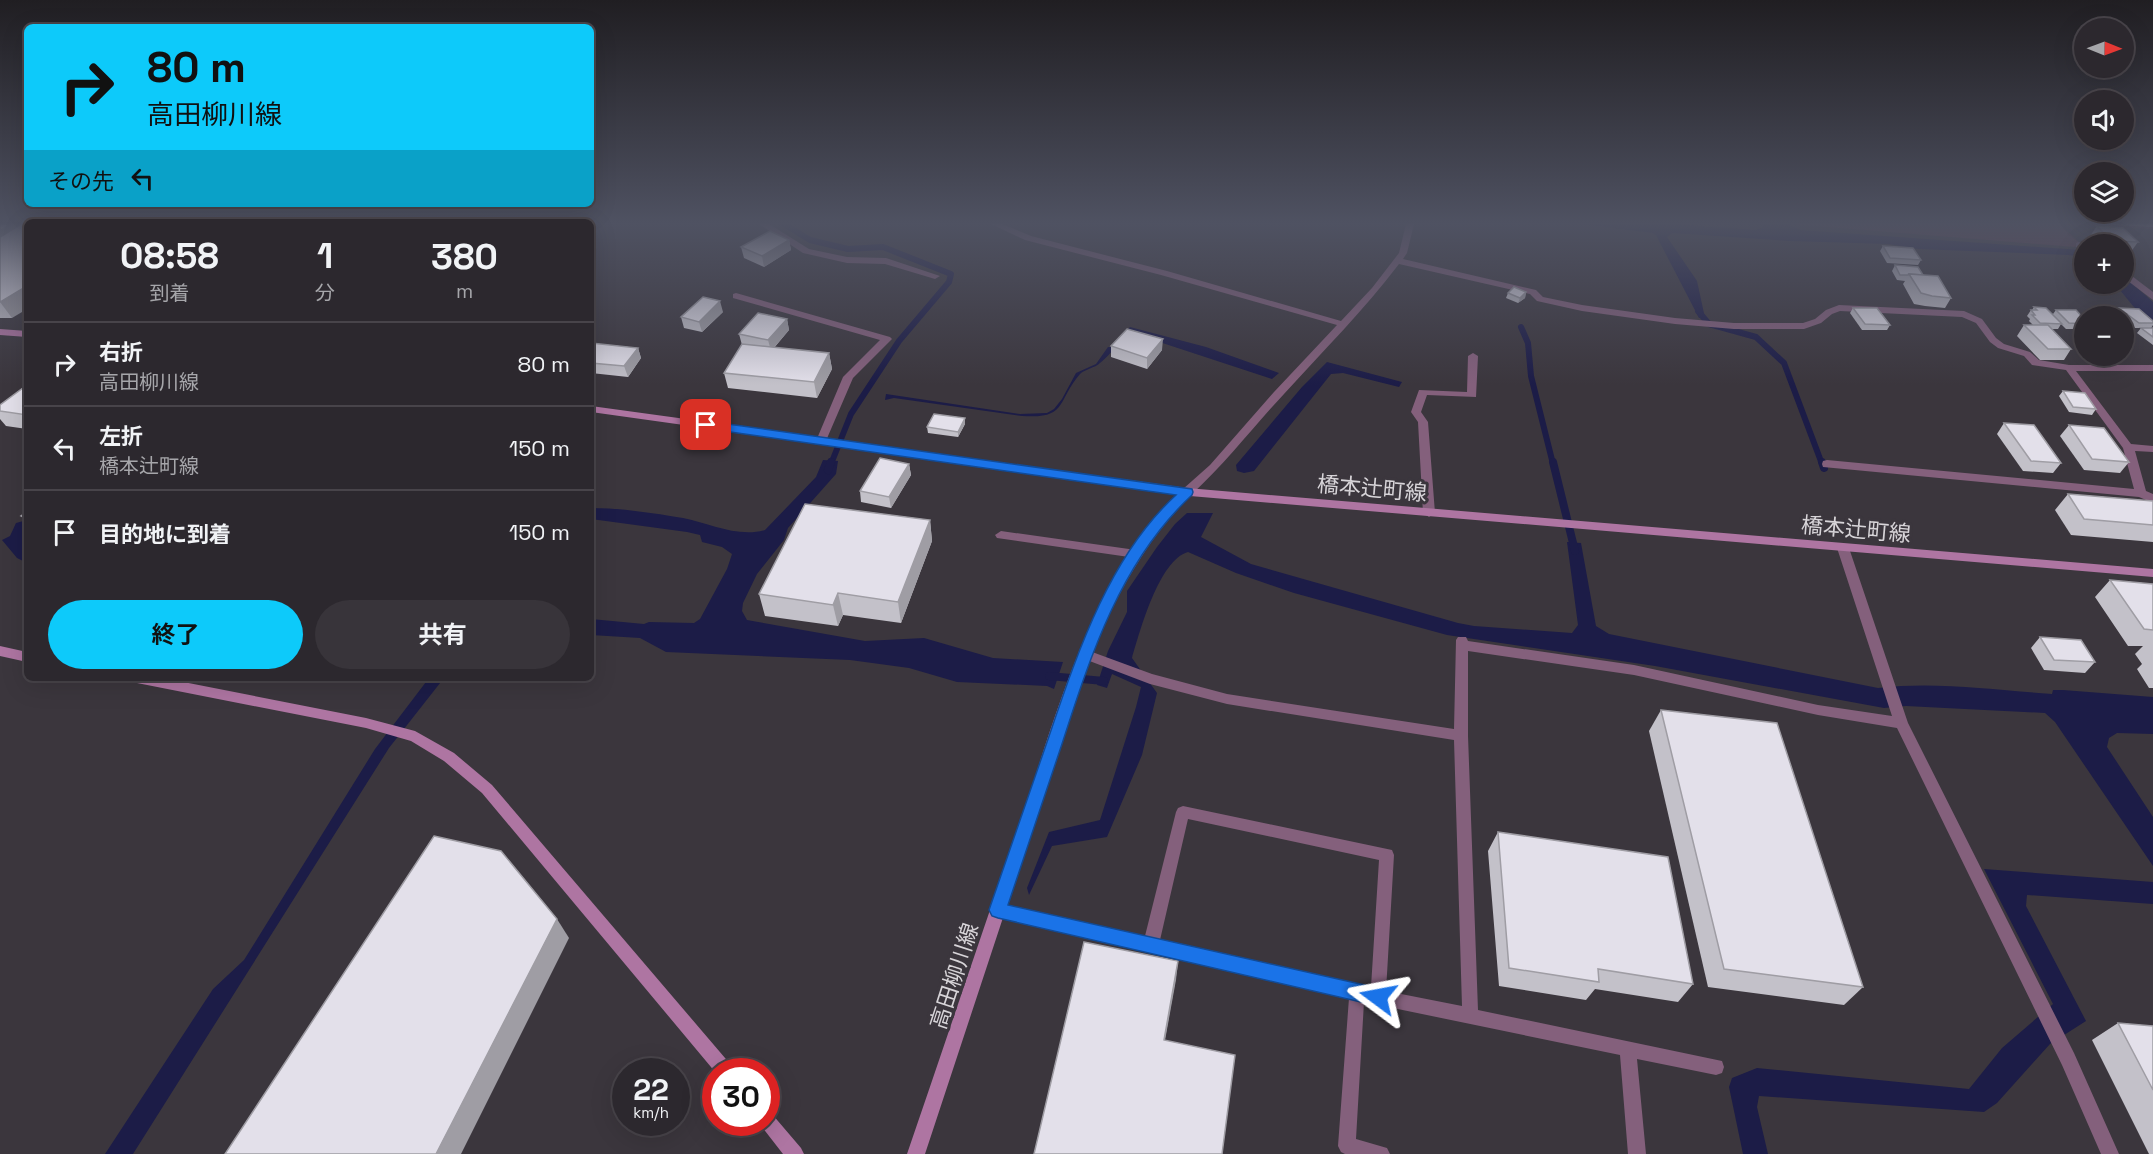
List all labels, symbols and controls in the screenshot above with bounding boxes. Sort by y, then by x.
north arrow [2074,18,2134,78]
map controls [2074,18,2134,366]
text: 80 m [147,41,246,94]
icon: right [48,48,126,126]
button: sound [2074,90,2134,150]
text: 高田柳川線 [147,97,282,132]
icon: left [126,162,159,195]
button: layers [2074,162,2134,222]
text: その先 [48,167,114,195]
text: 08:58 [120,233,219,279]
text: 1 [317,233,333,279]
text: 380 [431,234,498,280]
button: + [2074,234,2134,294]
text: m [456,278,473,304]
text: 到着 [150,280,190,306]
text: 分 [315,280,335,306]
button: − [2074,306,2134,366]
text: 右折 [99,338,143,366]
icon: right [48,348,81,381]
text: 80 m [518,350,570,378]
text: 高田柳川線 [99,369,199,395]
pin [680,399,731,450]
icon: arrive [689,408,722,441]
text: 左折 [99,422,143,450]
icon: left [48,432,81,465]
text: 150 m [509,434,570,462]
text: 橋本辻町線 [99,453,199,479]
street label: 橋本辻町線 [1316,469,1428,507]
street label: 橋本辻町線 [1800,510,1912,548]
icon: arrive [48,516,81,549]
text: 150 m [509,518,570,546]
text: 目的地に到着 [99,520,231,548]
button: 終了 [48,600,303,669]
button: 共有 [315,600,570,669]
street label: 高田柳川線 [924,919,984,1033]
position arrow [1346,965,1410,1029]
speed limit sign: 30 [702,1058,780,1136]
text: 22 [633,1070,669,1109]
text: km/h [633,1103,669,1122]

